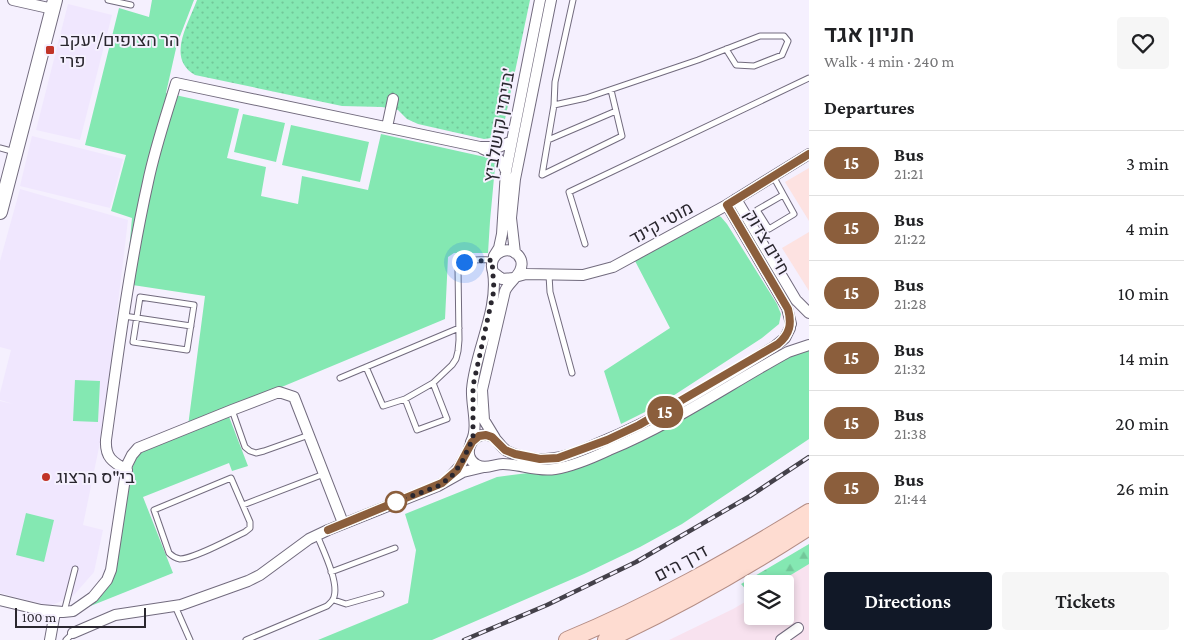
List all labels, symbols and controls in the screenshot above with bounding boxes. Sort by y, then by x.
button: heart [1117,17,1169,69]
text: חניון אגד [824,20,915,47]
place label: הר הצופים/יעקב פרי [60,30,180,71]
marker: הר הצופים/יעקב פרי [44,44,56,56]
text: Walk · 4 min · 240 m [824,53,954,70]
street label: בנימין קושלביץ' [479,66,519,184]
text: Departures [824,97,915,118]
text: Bus [894,144,924,165]
text: 15 [844,153,859,173]
text: 3 min [1126,153,1169,174]
text: 21:21 [894,165,924,182]
street label: מוטי קינד [626,197,696,249]
street label: חיים צדוק [740,206,794,278]
text: Bus [894,209,924,230]
text: 15 [844,218,859,238]
text: 4 min [1125,218,1169,239]
text: 21:22 [894,230,926,247]
your location [452,250,477,275]
text: Bus [894,274,924,295]
text: 15 [844,283,859,303]
text: 10 min [1118,283,1169,304]
text: 21:28 [894,295,927,312]
text: Bus [894,339,924,360]
text: 15 [844,348,859,368]
text: 14 min [1119,348,1169,369]
text: 21:32 [894,360,926,377]
line badge: 15 [642,396,688,428]
text: 15 [657,402,673,422]
text: Bus [894,404,924,425]
text: 15 [844,413,859,433]
text: 20 min [1115,413,1169,434]
text: 21:38 [894,425,927,442]
place label: בי"ס הרצוג [56,467,135,487]
text: Bus [894,469,924,490]
marker: בי"ס הרצוג [40,471,52,483]
text: 15 [844,478,859,498]
text: 26 min [1116,478,1169,499]
text: 21:44 [894,490,927,507]
unlabelled marker [385,491,407,513]
street label: דרך הים [651,541,711,585]
button: Directions [824,572,992,630]
button: Tickets [1002,572,1169,630]
map controls [744,575,794,625]
button: layers [744,575,794,625]
scale bar [15,605,146,628]
text: 100 m [22,609,56,625]

